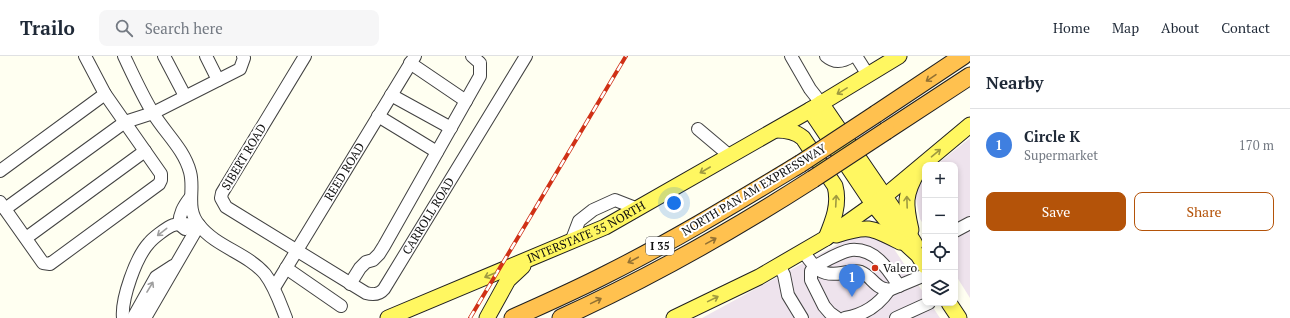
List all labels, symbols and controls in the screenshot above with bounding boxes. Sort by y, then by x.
search box [99,10,379,46]
text: Trailo [20,15,75,40]
icon: search [113,17,135,39]
text: Search here [145,18,223,38]
text: Home [1053,18,1090,37]
text: Map [1112,18,1139,37]
text: About [1161,18,1199,37]
text: Contact [1221,18,1270,37]
text: Nearby [986,71,1044,94]
one-way arrow [925,73,936,82]
one-way arrow [836,87,848,95]
street label: SIBERT ROAD [218,121,269,193]
text: Circle K [1024,126,1080,146]
text: 1 [995,136,1003,154]
text: 170 m [1239,136,1274,154]
street label: REED ROAD [321,140,368,203]
street label: NORTH PAN AM EXPRESSWAY [679,140,829,239]
text: Supermarket [1024,146,1098,164]
one-way arrow [931,148,942,157]
map controls [922,162,958,306]
button: + [922,162,958,198]
one-way arrow [699,166,711,174]
street label: CARROLL ROAD [399,174,457,257]
button: Save [986,192,1126,231]
button: Share [1134,192,1274,231]
your location [664,193,684,213]
one-way arrow [833,195,840,208]
one-way arrow [903,196,911,209]
street label: INTERSTATE 35 NORTH [524,197,648,266]
button: − [922,198,958,234]
one-way arrow [157,228,168,237]
button: locate [922,234,958,270]
one-way arrow [705,236,717,244]
road number: I 35 [646,237,674,255]
one-way arrow [627,257,639,265]
place label: Valero [883,260,918,275]
marker: Valero [870,263,880,273]
pin: 1 [839,264,865,297]
button: layers [922,270,958,306]
one-way arrow [485,271,497,279]
one-way arrow [147,281,155,293]
one-way arrow [706,295,718,302]
one-way arrow [590,297,602,304]

